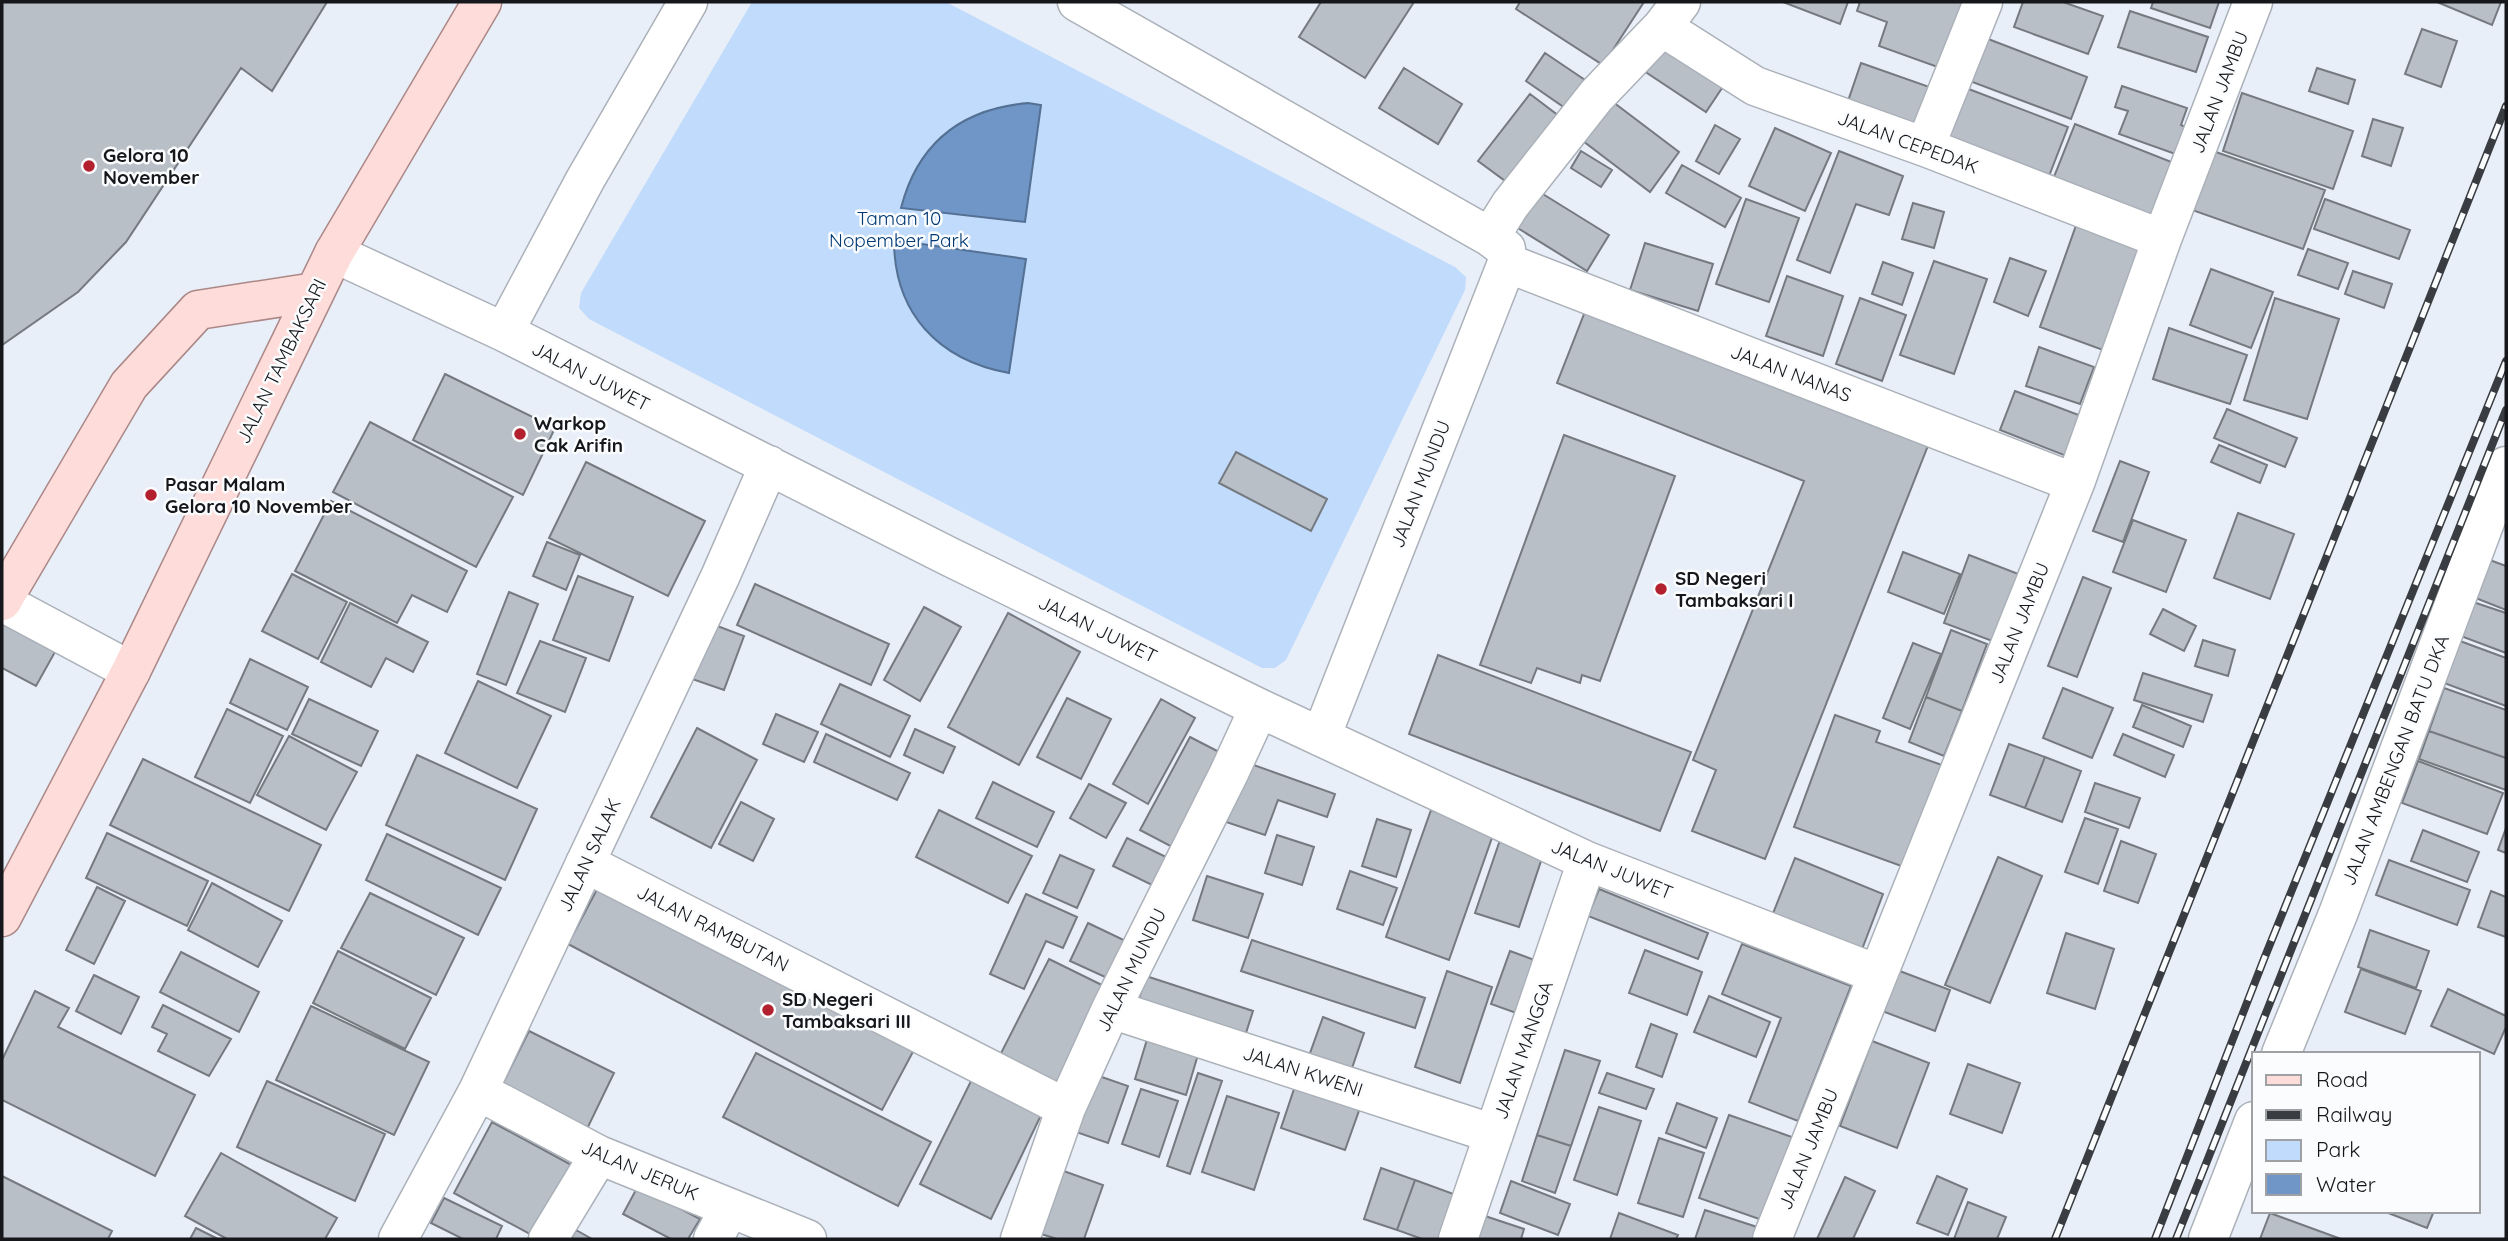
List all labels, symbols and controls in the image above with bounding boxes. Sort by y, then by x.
street label: JALAN JAMBU [2185,28,2253,156]
street label: JALAN CEPEDAK [1834,105,1982,179]
place label: Gelora 10 November [103,143,199,189]
marker: Gelora 10 November [81,158,97,174]
park label: Taman 10 Nopember Park [829,206,969,252]
street label: JALAN TAMBAKSARI [231,275,331,447]
street label: JALAN JUWET [528,336,654,416]
street label: JALAN NANAS [1727,339,1855,407]
place label: Warkop Cak Arifin [534,411,623,457]
street label: JALAN MUNDU [1385,417,1455,551]
marker: Warkop Cak Arifin [512,426,528,442]
place label: Pasar Malam Gelora 10 November [165,472,352,518]
marker: Pasar Malam Gelora 10 November [143,487,159,503]
street label: JALAN JAMBU [1984,559,2054,687]
place label: SD Negeri Tambaksari I [1675,566,1794,612]
marker: SD Negeri Tambaksari I [1653,581,1669,597]
street label: JALAN JUWET [1035,590,1161,668]
street label: JALAN AMBENGAN BATU DKA [2336,631,2454,889]
street label: JALAN SALAK [552,794,626,916]
street label: JALAN JUWET [1548,834,1676,904]
street label: JALAN RAMBUTAN [633,879,793,977]
street label: JALAN MUNDU [1091,904,1171,1036]
street label: JALAN MANGGA [1488,978,1558,1122]
place label: SD Negeri Tambaksari III [782,987,911,1033]
marker: SD Negeri Tambaksari III [760,1002,776,1018]
street label: JALAN KWENI [1240,1040,1366,1102]
legend [2252,1052,2480,1213]
text: Road [2316,1066,2368,1092]
street label: JALAN JAMBU [1773,1085,1843,1213]
text: Railway [2316,1101,2392,1127]
street label: JALAN JERUK [578,1135,702,1205]
text: Park [2316,1136,2360,1162]
text: Water [2316,1171,2376,1197]

